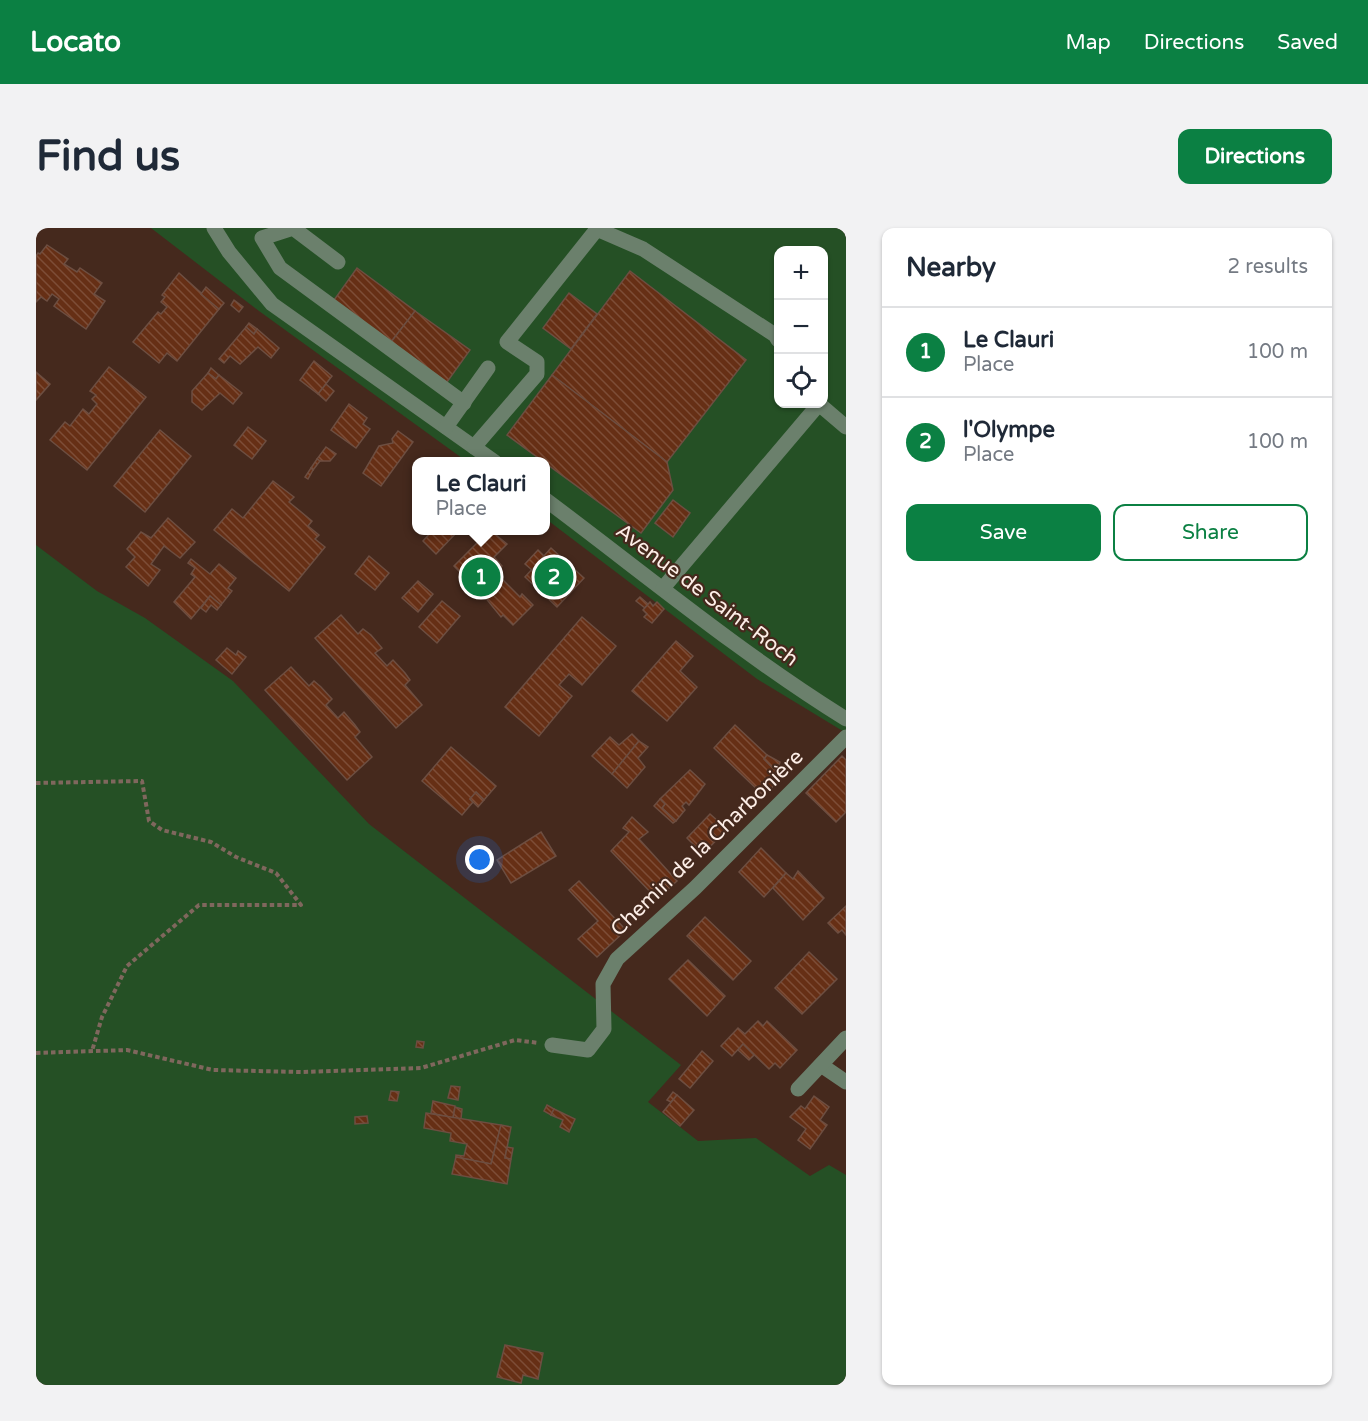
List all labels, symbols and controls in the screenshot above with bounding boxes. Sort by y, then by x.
text: Locato [30,25,121,59]
text: Map [1065,30,1111,55]
text: Directions [1144,30,1244,55]
text: Saved [1277,30,1338,55]
button: Directions [1178,129,1332,184]
text: Find us [36,131,180,182]
map controls [774,246,828,408]
button: + [774,246,828,300]
text: Nearby [906,252,996,283]
text: 2 results [1228,255,1308,279]
button: − [774,300,828,354]
text: Le Clauri [963,327,1054,353]
text: 1 [919,340,932,364]
text: 100 m [1247,340,1308,364]
text: Place [963,353,1014,377]
button: locate [774,354,828,408]
text: l'Olympe [963,417,1055,443]
text: 2 [919,430,932,454]
text: 100 m [1247,430,1308,454]
text: Place [963,443,1014,467]
popup [412,457,550,535]
text: Le Clauri [435,471,527,497]
text: Place [435,497,487,521]
button: Save [906,504,1101,561]
button: Share [1113,504,1308,561]
street label: Avenue de Saint-Roch [611,518,803,672]
pin: 1 [462,554,500,600]
pin: 2 [534,554,574,600]
street label: Chemin de la Charbonière [606,744,809,942]
your location [465,845,494,874]

